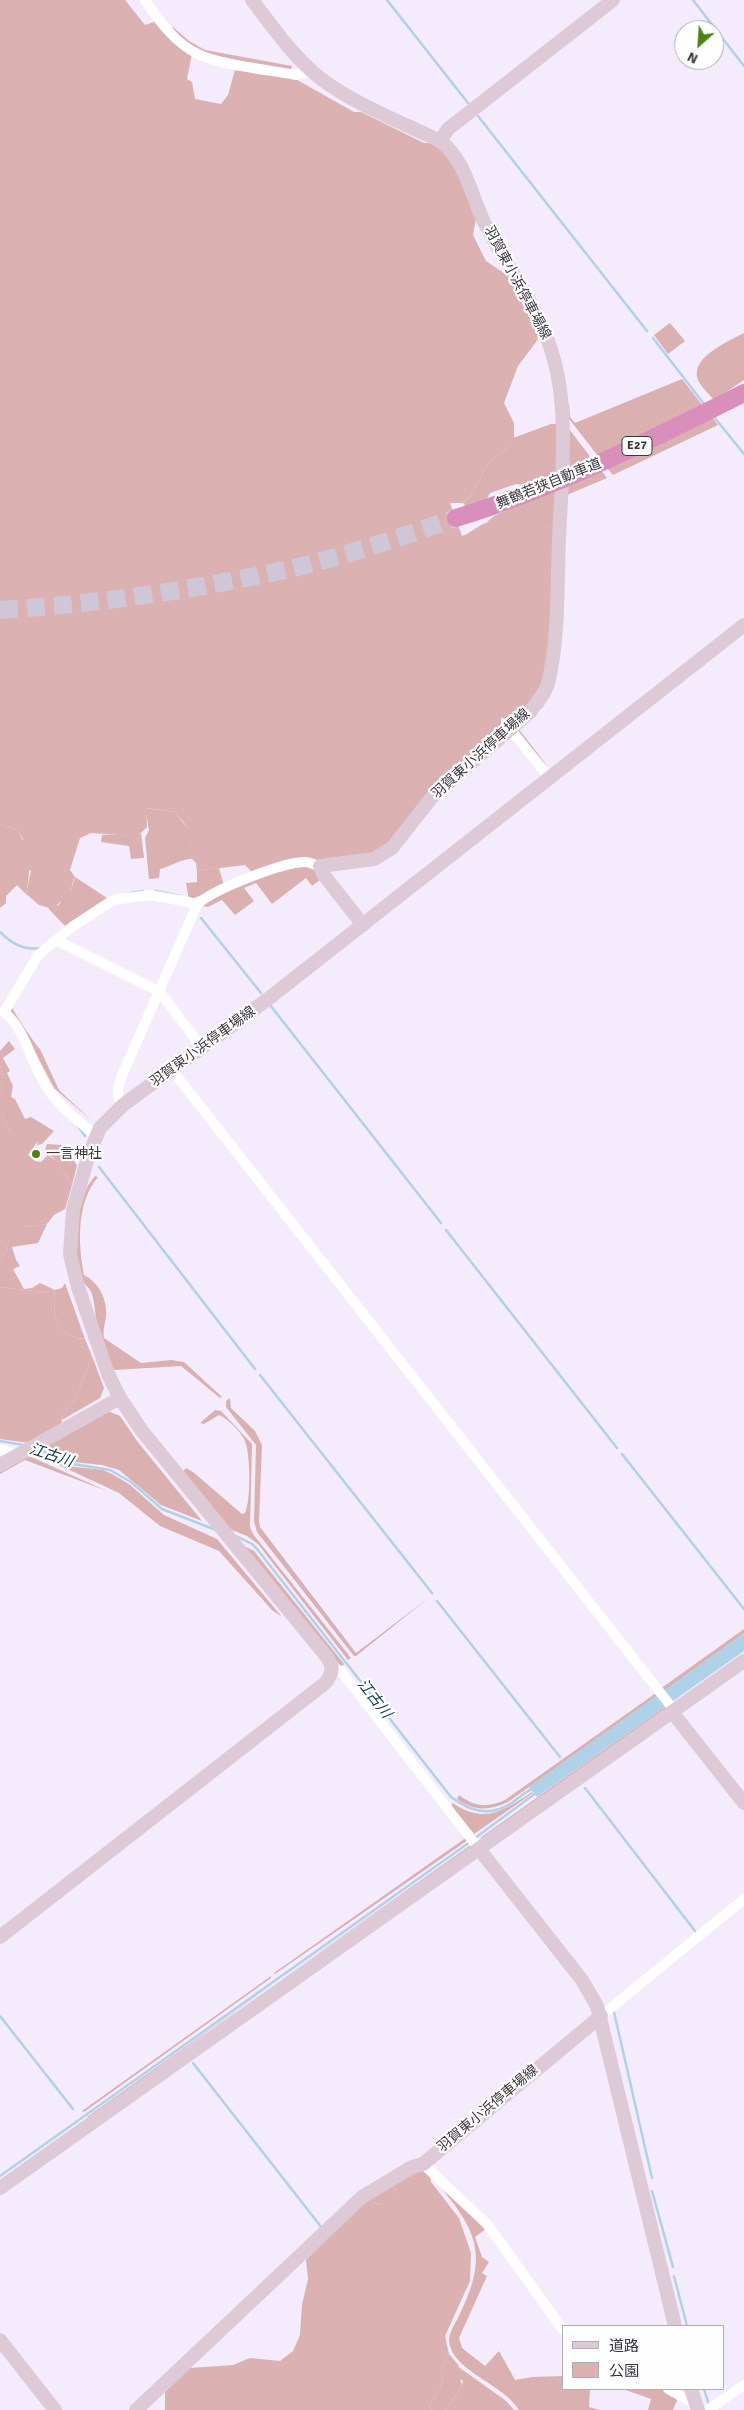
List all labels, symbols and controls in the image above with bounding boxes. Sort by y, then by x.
north arrow [674,20,724,70]
text: N [685,48,701,68]
street label: 羽賀東小浜停車場線 [480,223,554,343]
road number: E27 [622,436,652,456]
street label: 舞鶴若狭自動車道 [494,455,604,513]
street label: 羽賀東小浜停車場線 [429,706,533,802]
street label: 羽賀東小浜停車場線 [147,1003,259,1091]
place label: 一言神社 [46,1146,102,1162]
marker: 一言神社 [30,1148,42,1160]
water label: 江古川 [27,1440,75,1472]
water label: 江古川 [353,1676,395,1722]
street label: 羽賀東小浜停車場線 [434,2062,542,2156]
legend [562,2325,724,2390]
text: 道路 [609,2337,639,2355]
text: 公園 [609,2362,639,2380]

